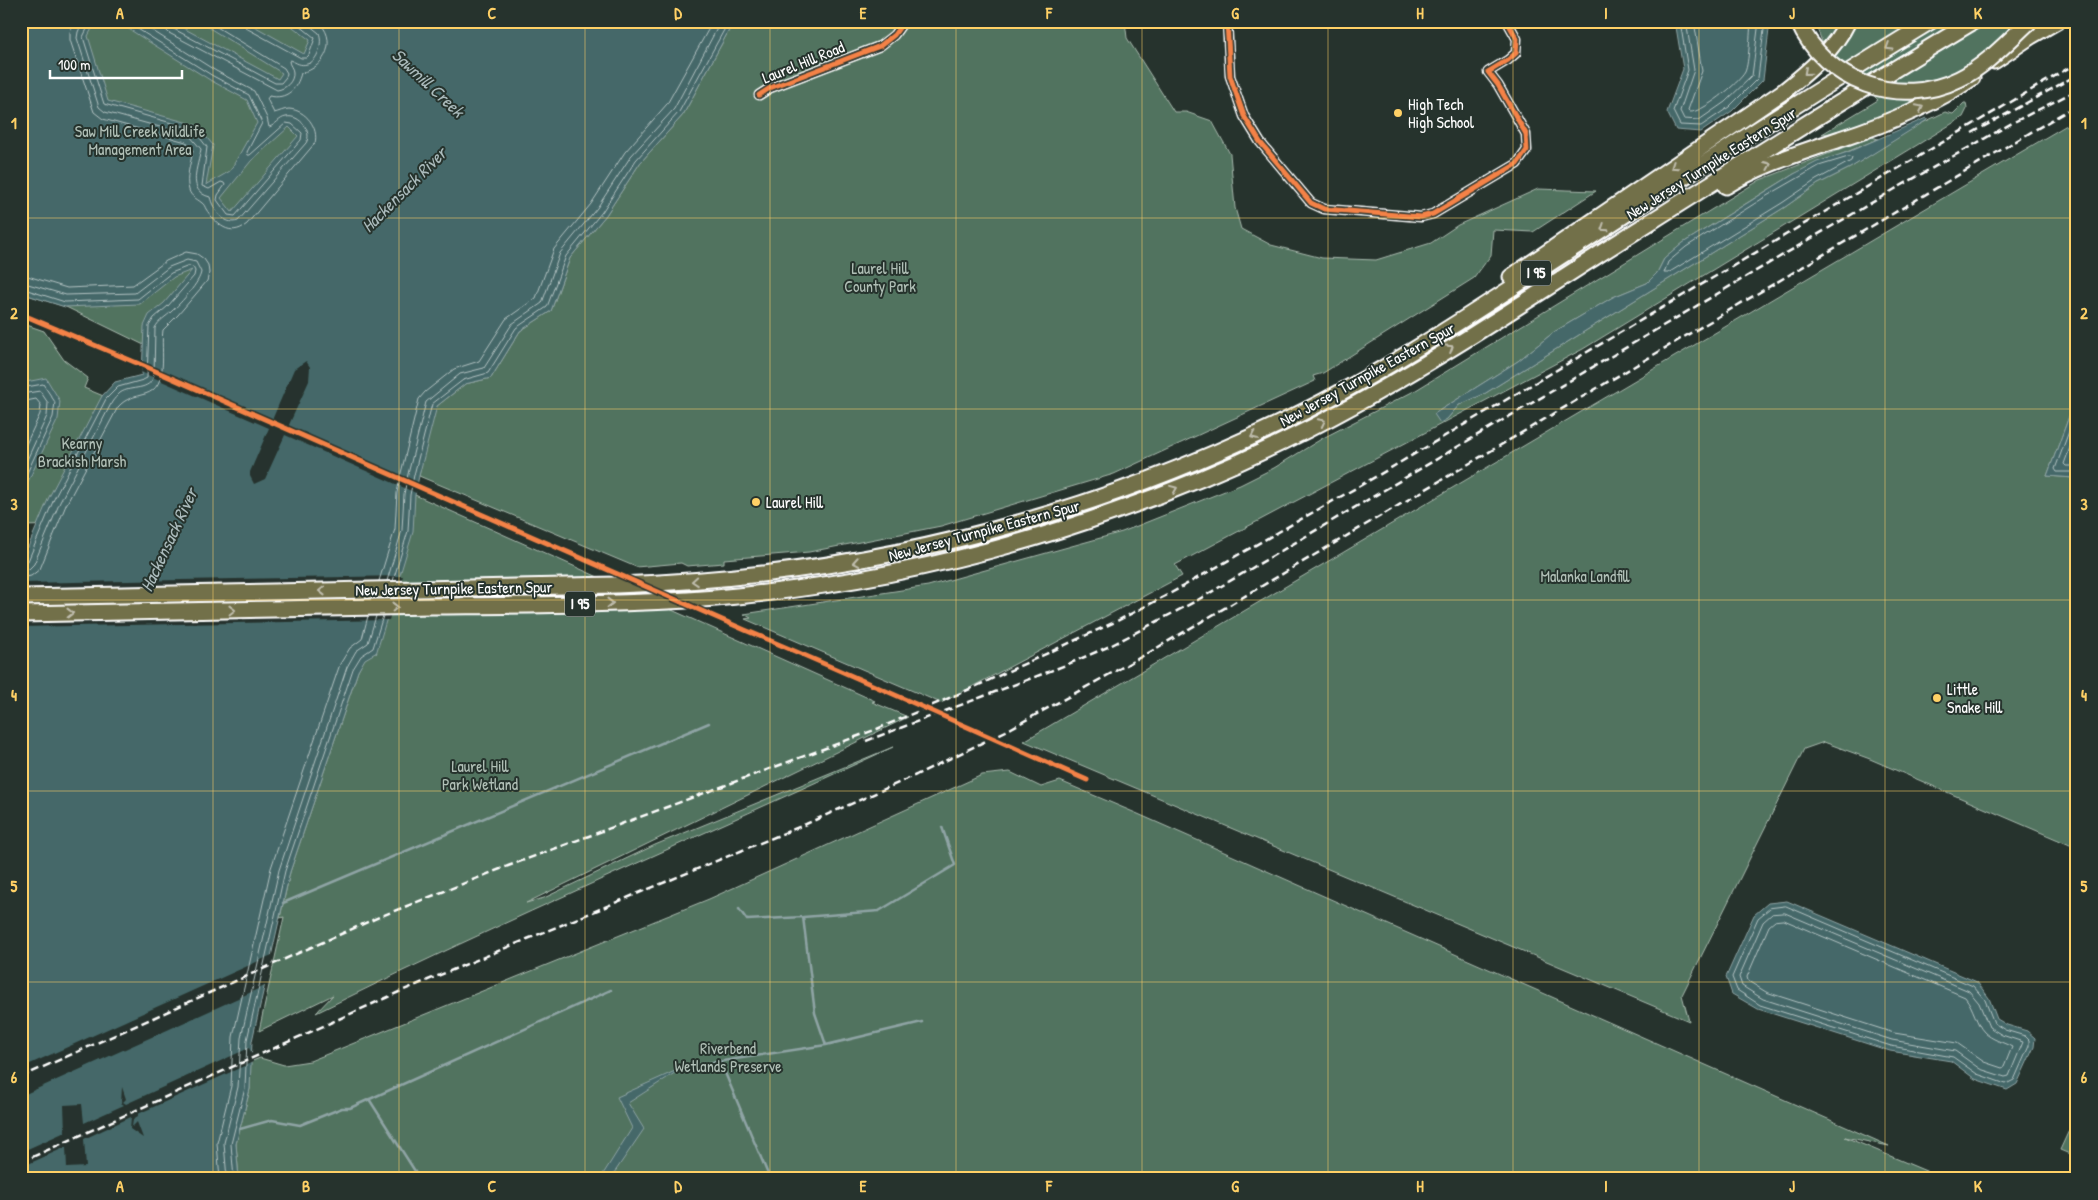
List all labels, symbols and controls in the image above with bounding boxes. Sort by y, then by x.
text: A [116,2,124,24]
text: B [302,2,310,24]
text: C [488,2,497,24]
text: D [674,2,682,24]
text: E [859,2,867,24]
text: F [1045,2,1053,24]
text: G [1231,2,1239,24]
text: H [1416,2,1424,24]
text: I [1604,2,1608,24]
text: J [1789,2,1795,24]
text: K [1974,2,1983,24]
street label: Laurel Hill Road [759,36,847,88]
one-way arrow [1885,40,1894,50]
water label: Sawmill Creek [387,43,471,124]
scale bar [50,48,182,80]
text: 100 m [58,54,91,75]
one-way arrow [1803,67,1812,76]
place label: High Tech High School [1408,93,1475,133]
street label: New Jersey Turnpike Eastern Spur [1622,101,1800,225]
one-way arrow [1915,104,1924,114]
marker: High Tech High School [1392,107,1404,119]
text: 1 [11,112,17,134]
text: 1 [2081,112,2087,134]
park label: Saw Mill Creek Wildlife Management Area [75,120,206,160]
water label: Hackensack River [355,140,453,238]
one-way arrow [1670,160,1679,169]
one-way arrow [1763,160,1772,171]
one-way arrow [1601,222,1610,231]
park label: Laurel Hill County Park [844,257,916,297]
road number: I 95 [1521,260,1551,286]
text: 2 [10,302,18,324]
text: 2 [2080,302,2088,324]
street label: New Jersey Turnpike Eastern Spur [1276,317,1458,431]
one-way arrow [1445,345,1454,354]
one-way arrow [1317,418,1326,428]
one-way arrow [1250,430,1259,440]
park label: Kearny Brackish Marsh [38,432,126,472]
water label: Hackensack River [134,482,204,596]
one-way arrow [1169,485,1178,496]
place label: Laurel Hill [766,491,823,513]
text: 3 [10,493,18,515]
text: 3 [2080,493,2088,515]
street label: New Jersey Turnpike Eastern Spur [886,494,1082,566]
marker: Laurel Hill [750,496,762,508]
one-way arrow [852,556,860,566]
park label: Malanka Landfill [1540,565,1630,587]
street label: New Jersey Turnpike Eastern Spur [355,575,553,601]
one-way arrow [690,576,698,587]
one-way arrow [318,586,326,596]
road number: I 95 [565,592,595,616]
one-way arrow [606,598,614,608]
one-way arrow [392,602,399,612]
one-way arrow [229,605,237,615]
one-way arrow [66,608,74,618]
place label: Little Snake Hill [1947,678,2003,718]
text: 4 [11,684,17,706]
text: 4 [2081,684,2087,706]
marker: Little Snake Hill [1931,692,1943,704]
park label: Laurel Hill Park Wetland [442,755,518,795]
text: 5 [11,875,18,897]
text: 5 [2081,875,2088,897]
park label: Riverbend Wetlands Preserve [674,1037,782,1077]
text: 6 [11,1066,18,1088]
text: 6 [2081,1066,2088,1088]
text: A [116,1175,124,1197]
text: B [302,1175,310,1197]
text: C [488,1175,497,1197]
text: D [674,1175,682,1197]
text: E [859,1175,867,1197]
text: F [1045,1175,1053,1197]
text: G [1231,1175,1239,1197]
text: H [1416,1175,1424,1197]
text: I [1604,1175,1608,1197]
text: J [1789,1175,1795,1197]
text: K [1974,1175,1983,1197]

